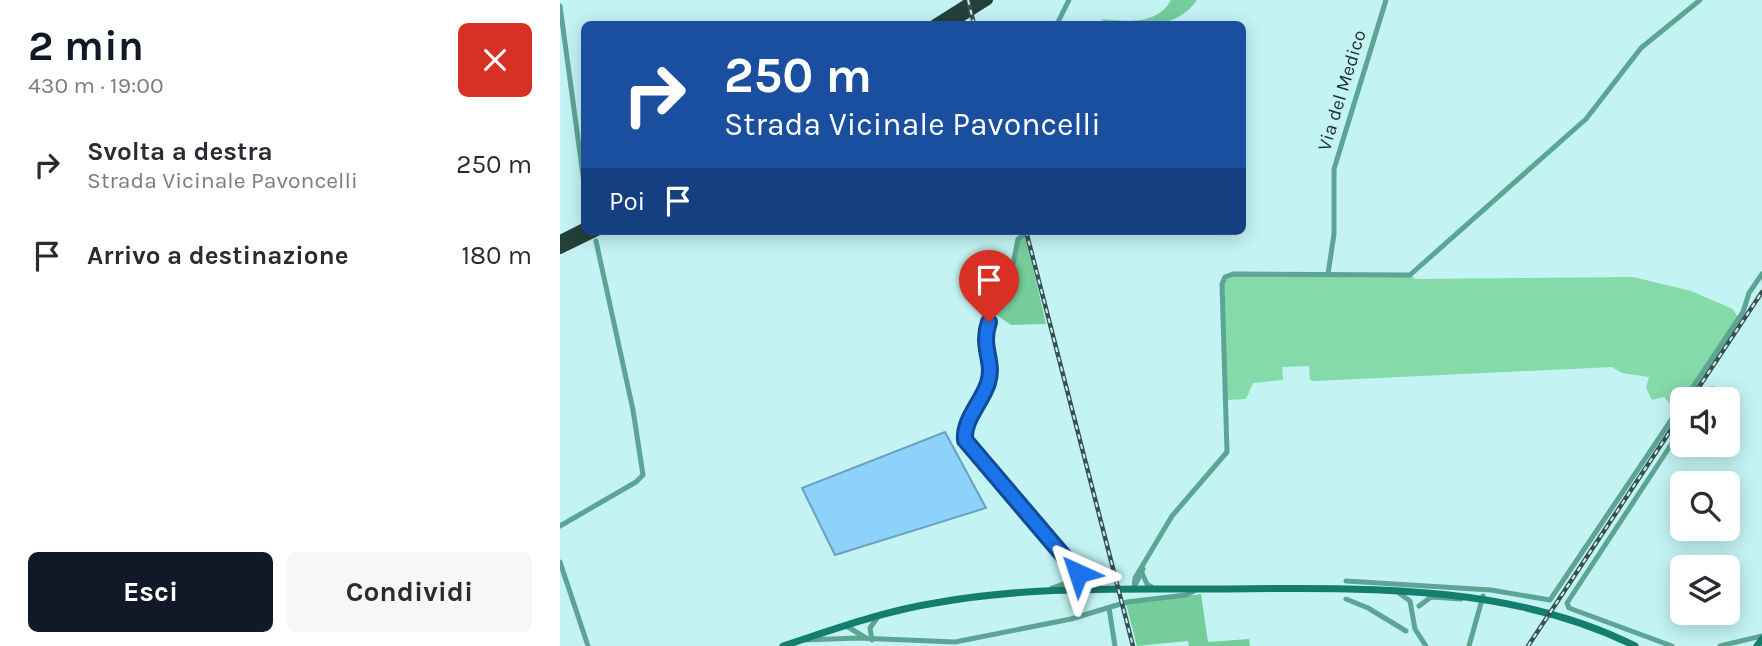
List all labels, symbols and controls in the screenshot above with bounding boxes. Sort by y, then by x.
text: 2 min [28,21,144,71]
button: close [458,23,532,97]
street label: Via del Medico [1313,27,1371,153]
text: 250 m [724,47,872,104]
icon: right [609,49,700,140]
text: 430 m · 19:00 [28,72,164,99]
text: Strada Vicinale Pavoncelli [724,106,1101,143]
text: Svolta a destra [87,136,273,167]
icon: right [28,146,66,184]
text: 250 m [456,149,532,180]
text: Strada Vicinale Pavoncelli [87,167,358,194]
icon: arrive [659,182,697,220]
text: Poi [609,186,645,217]
icon: arrive [28,237,66,275]
text: Arrivo a destinazione [87,240,349,271]
text: 180 m [462,240,532,271]
pin [959,250,1019,322]
icon: arrive [970,261,1008,299]
map controls [1670,387,1740,625]
button: sound [1670,387,1740,457]
button: search [1670,471,1740,541]
position arrow [1041,536,1115,610]
button: Esci [28,552,273,632]
button: Condividi [287,552,532,632]
button: layers [1670,555,1740,625]

